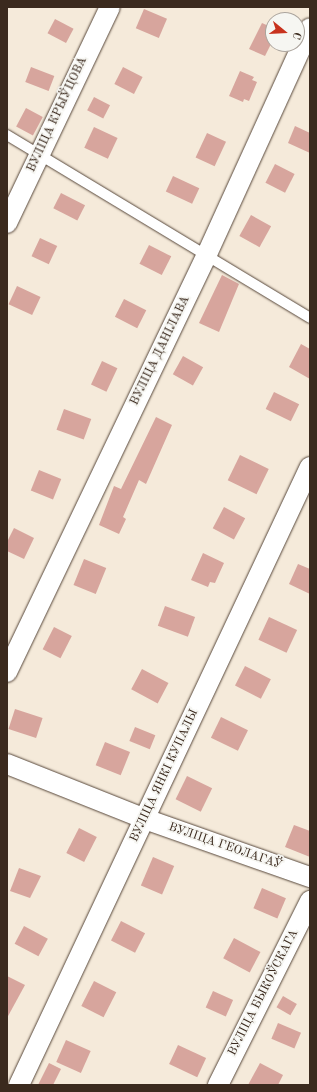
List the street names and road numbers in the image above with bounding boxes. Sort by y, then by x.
street label: ВУЛІЦА КРЫЎЦОВА [25,55,91,175]
street label: ВУЛІЦА ДАНІЛАВА [128,294,194,408]
street label: ВУЛІЦА ЯНКІ КУПАЛЫ [128,707,202,845]
street label: ВУЛІЦА ГЕОЛАГАЎ [166,821,284,873]
street label: ВУЛІЦА БЫКОЎСКАГА [226,927,302,1059]

